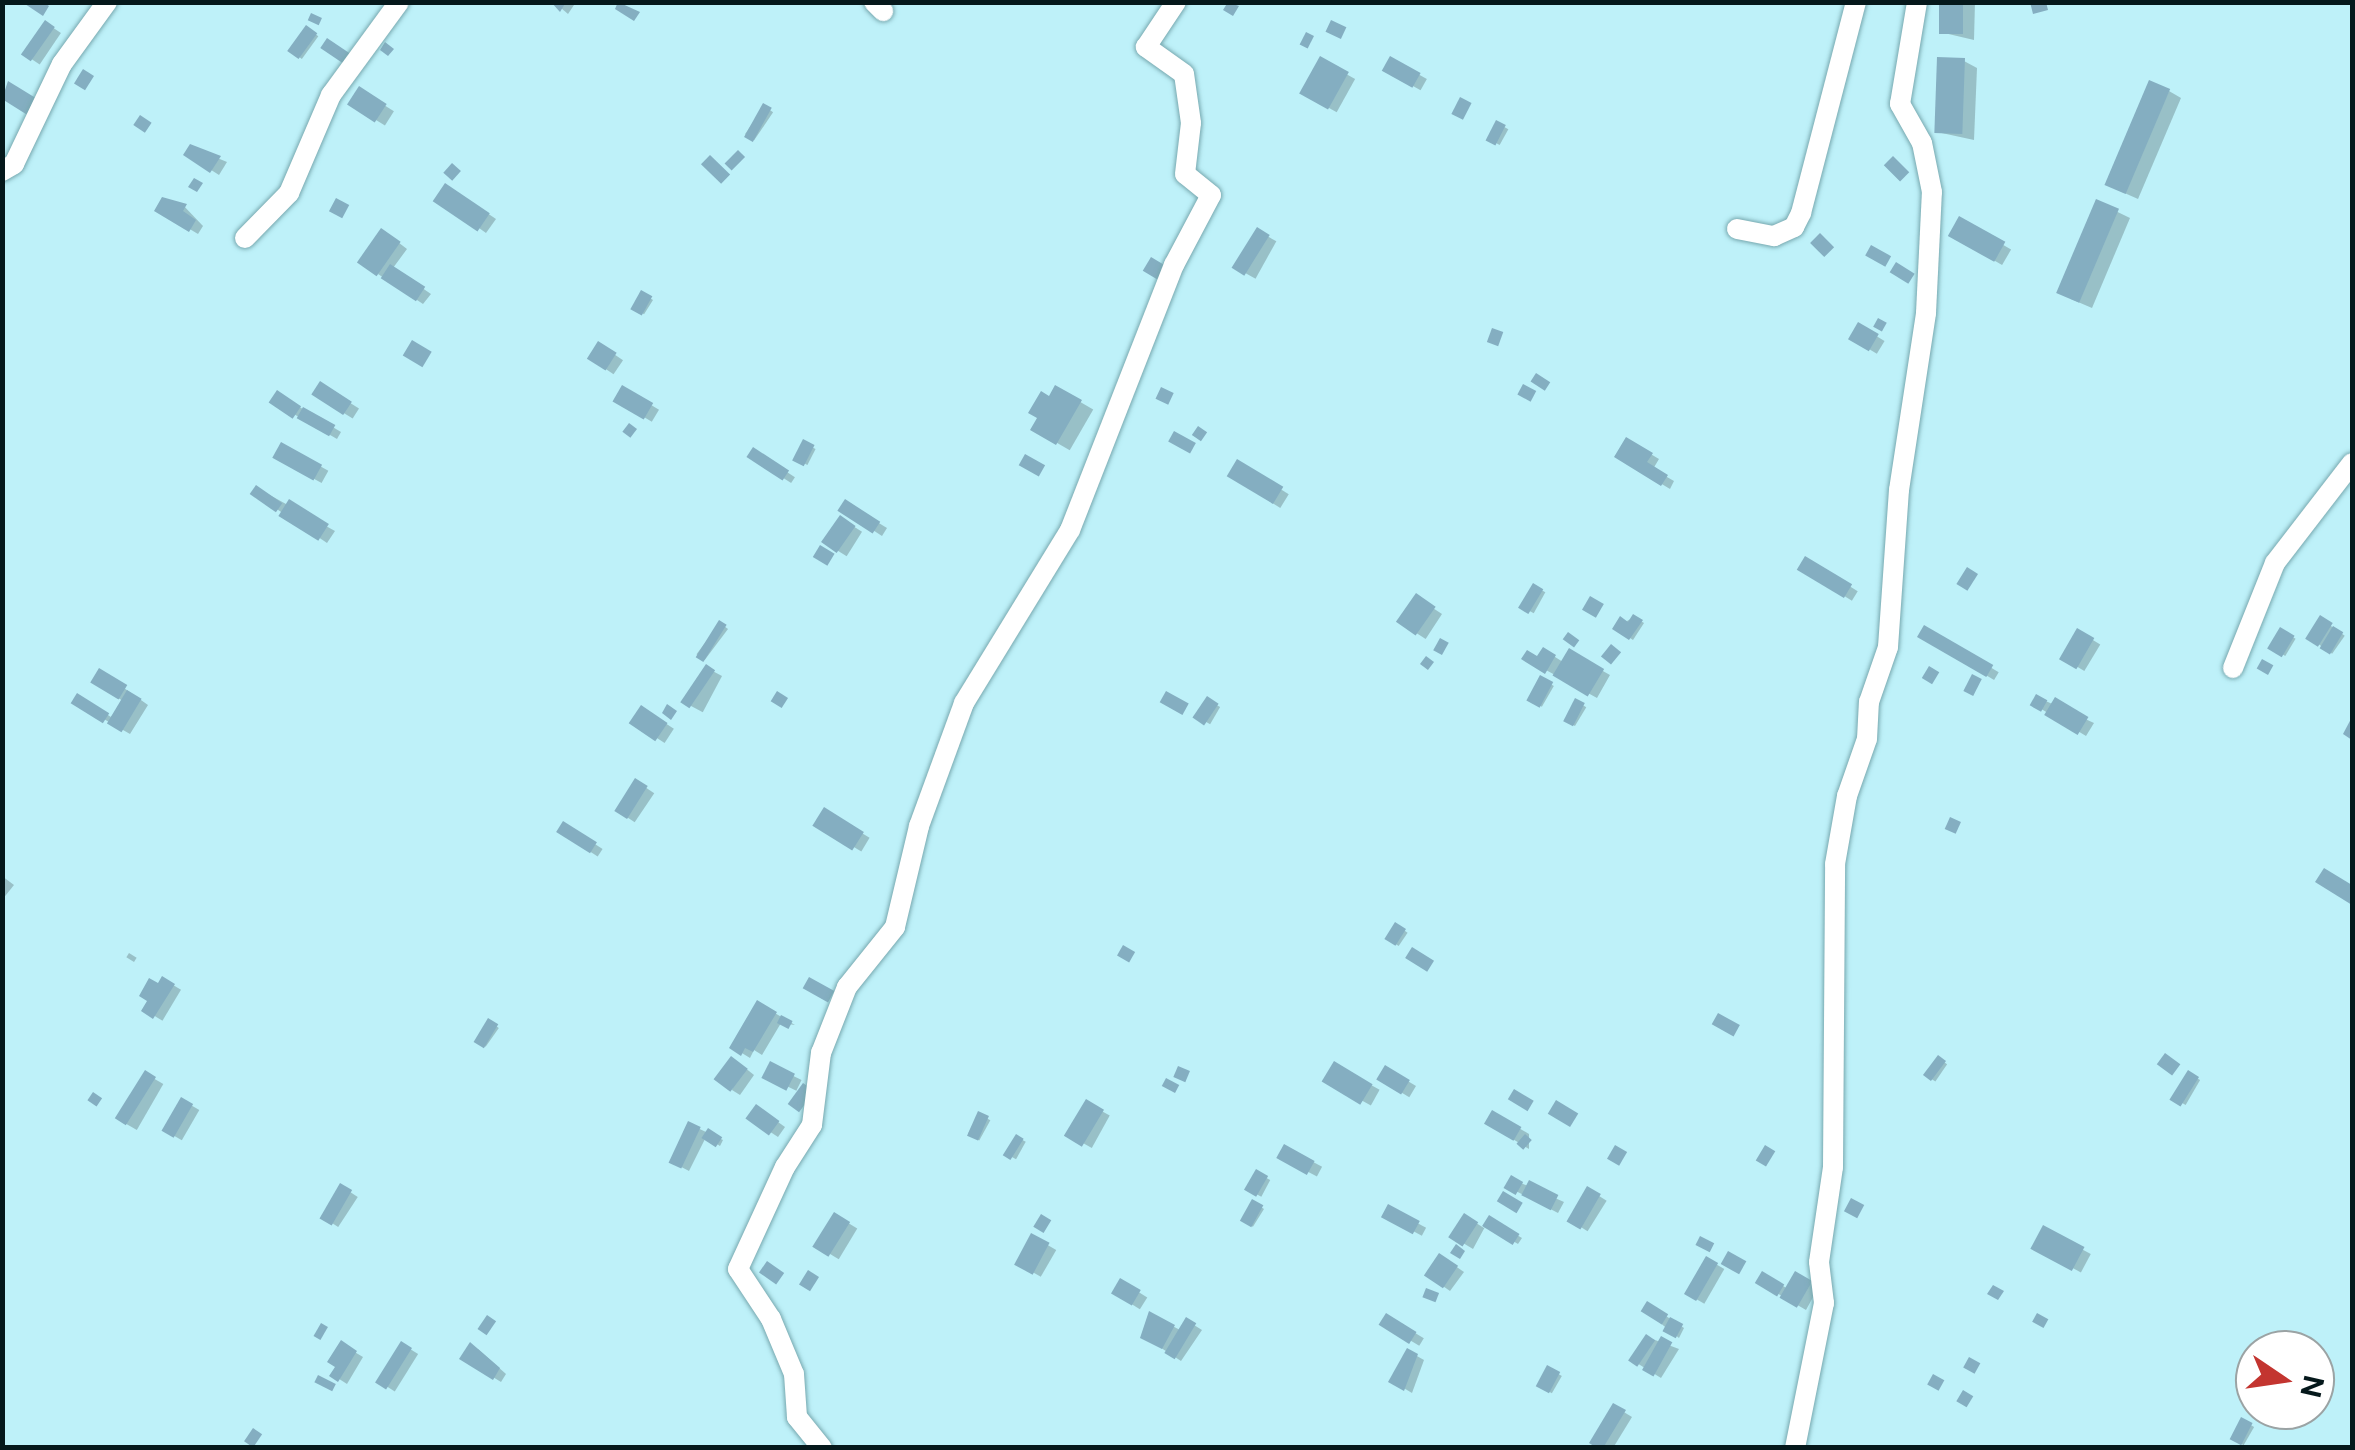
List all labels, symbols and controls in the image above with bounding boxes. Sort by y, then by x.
north arrow [2235,1330,2335,1430]
text: N [2294,1372,2331,1401]

